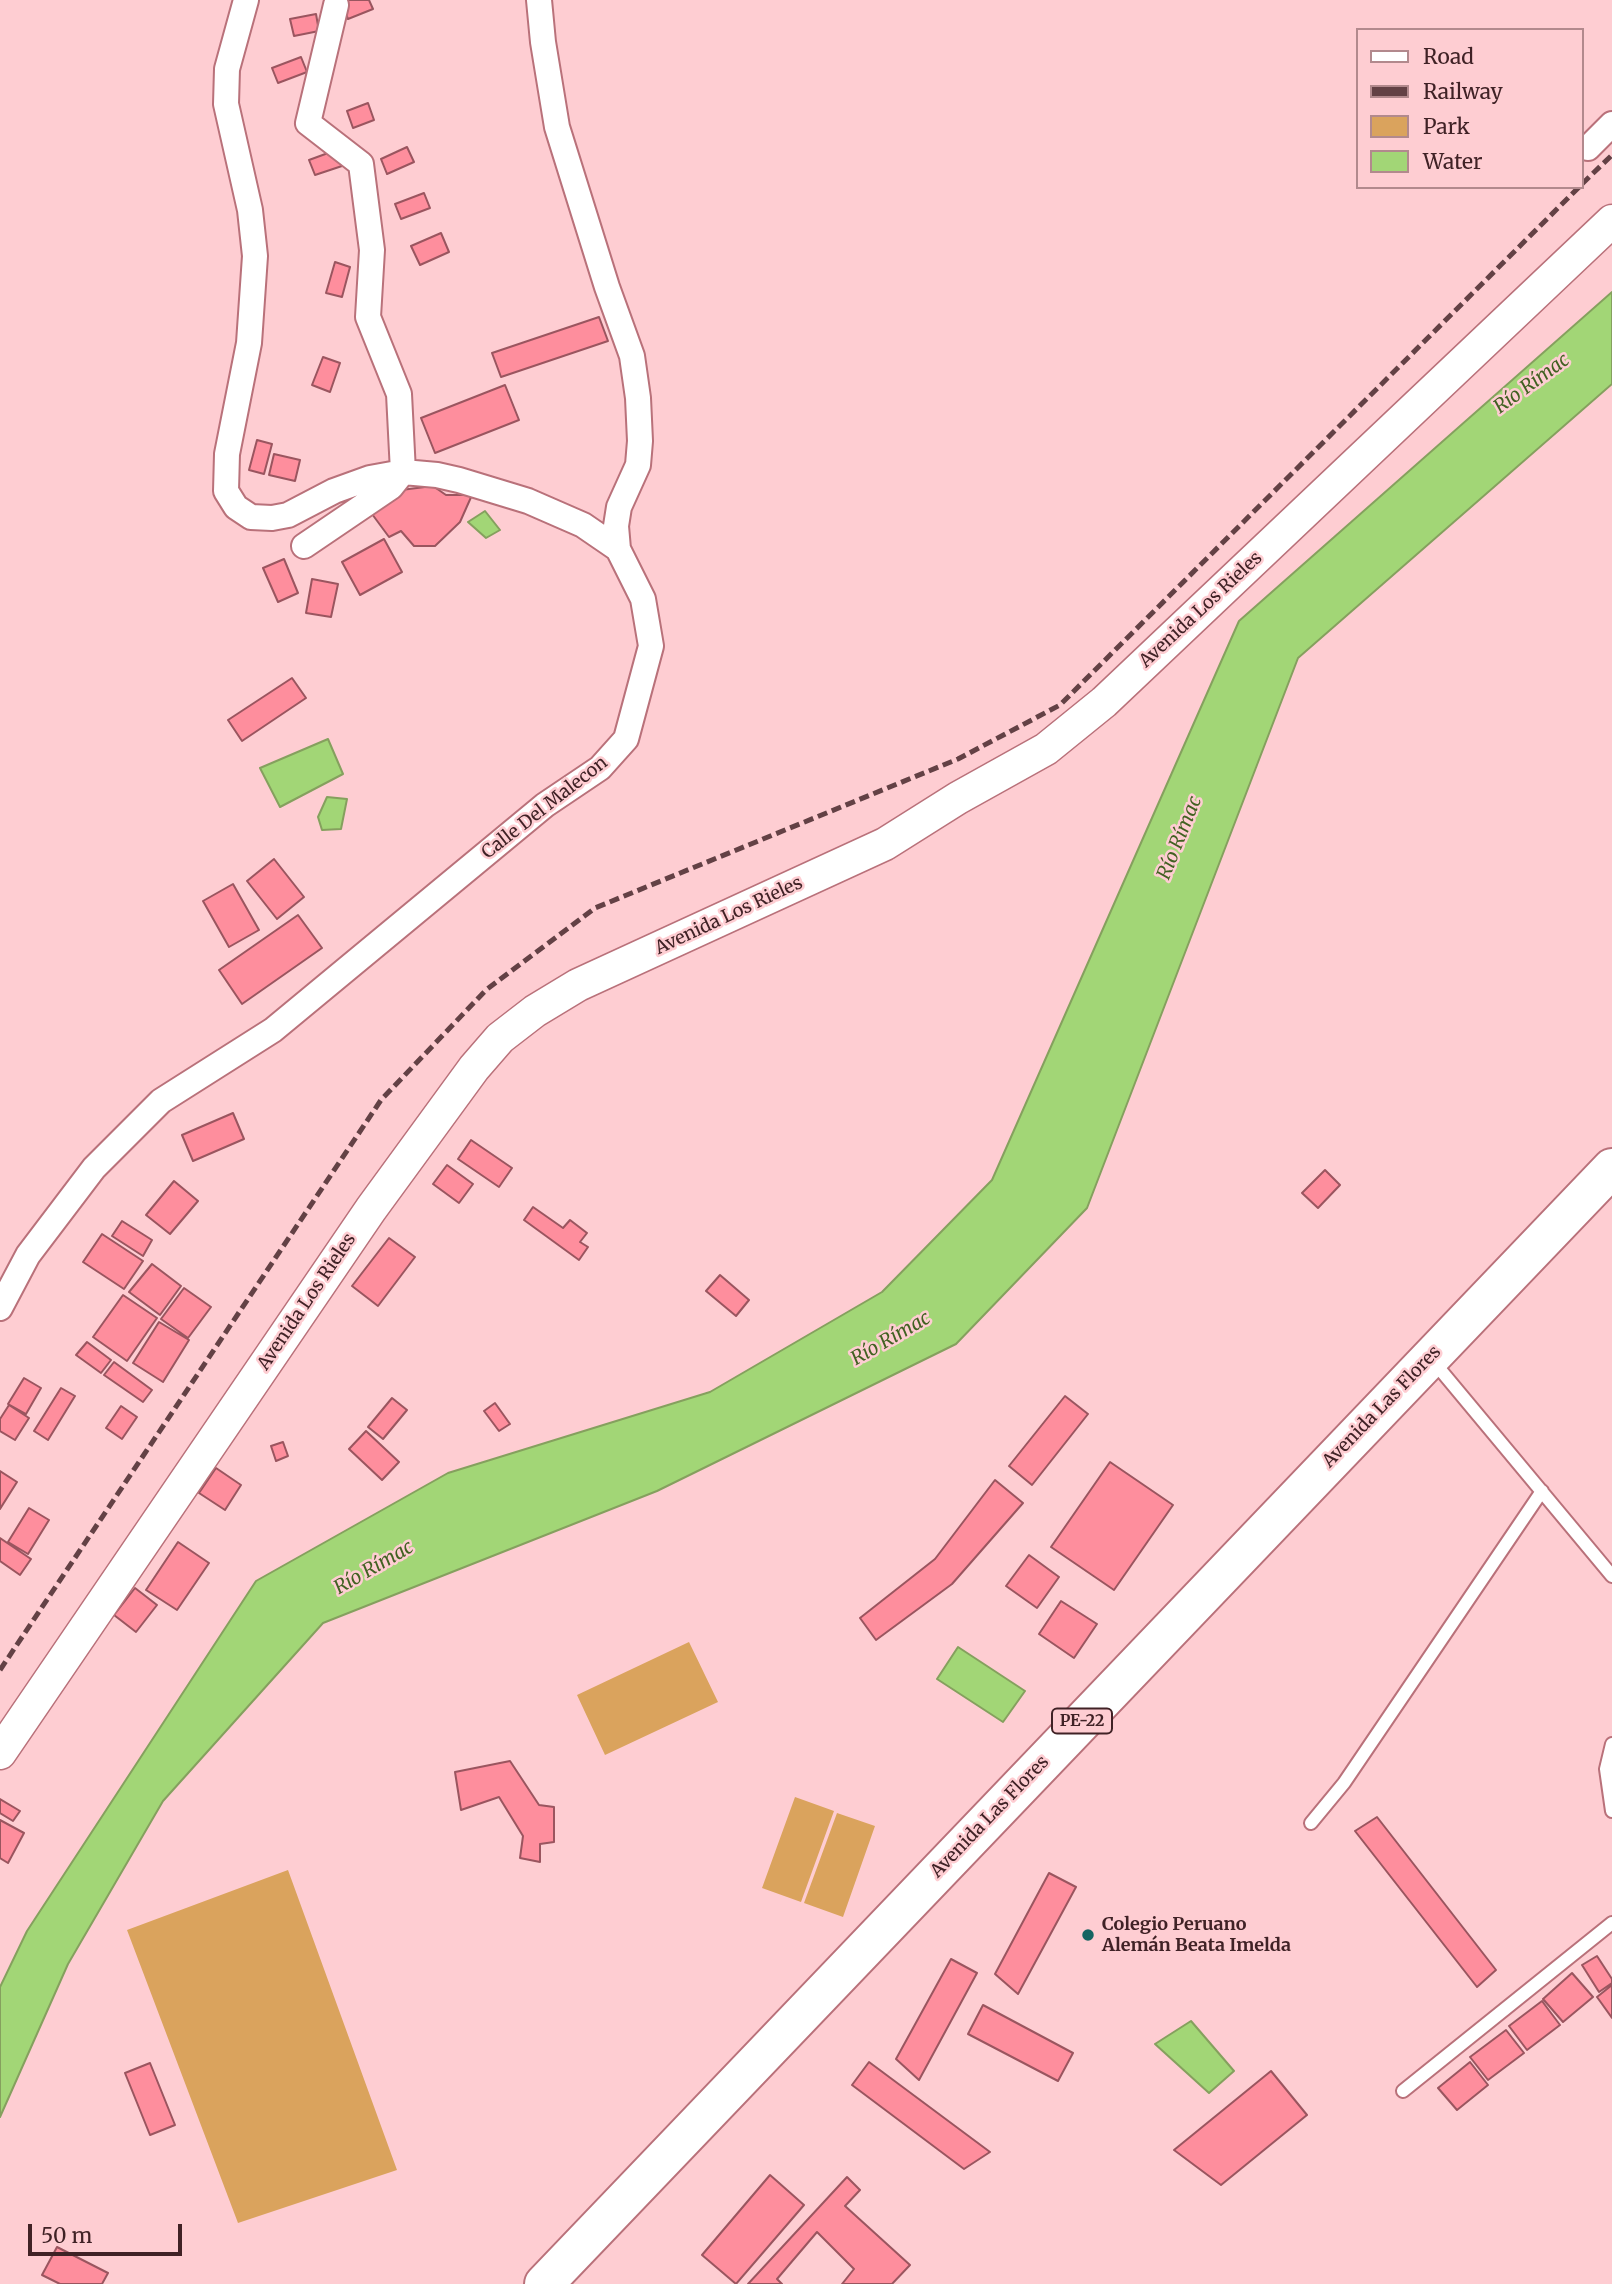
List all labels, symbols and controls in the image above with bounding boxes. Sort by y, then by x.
legend [1356,28,1584,189]
text: Road [1423,43,1474,70]
text: Railway [1423,78,1503,105]
text: Park [1423,113,1470,140]
text: Water [1423,148,1482,175]
water label: Río Rímac [1490,349,1574,419]
street label: Avenida Los Rieles [1135,547,1267,673]
street label: Calle Del Malecon [478,752,612,864]
water label: Río Rímac [1153,793,1207,883]
street label: Avenida Los Rieles [652,872,806,960]
street label: Avenida Los Rieles [253,1230,361,1374]
water label: Río Rímac [847,1307,935,1371]
street label: Avenida Las Flores [1318,1342,1446,1472]
water label: Río Rímac [330,1536,418,1600]
road number: PE-22 [1052,1708,1112,1734]
street label: Avenida Las Flores [926,1752,1054,1882]
place label: Colegio Peruano Alemán Beata Imelda [1102,1914,1291,1956]
marker: Colegio Peruano Alemán Beata Imelda [1080,1927,1096,1943]
scale bar [32,2210,186,2254]
text: 50 m [41,2222,92,2249]

